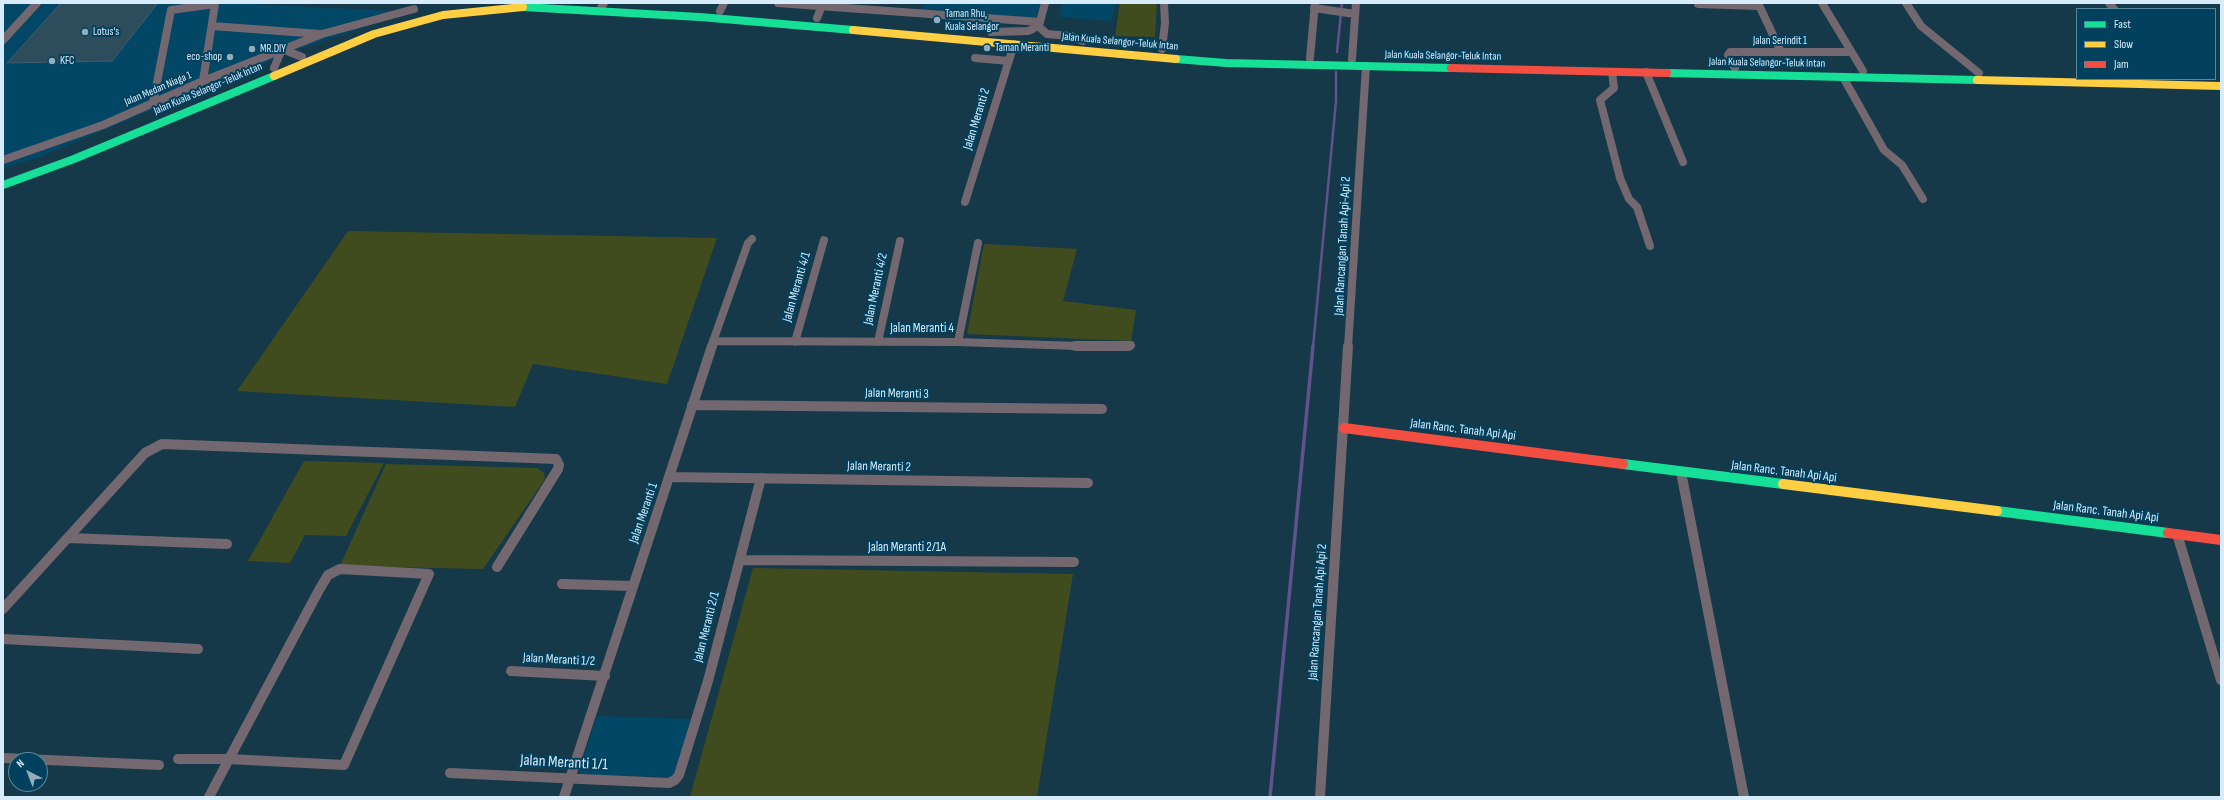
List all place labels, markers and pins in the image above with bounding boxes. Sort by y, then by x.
place label: Taman Rhu, Kuala Selangor [945,7,999,33]
marker: Taman Rhu, Kuala Selangor [932,15,942,25]
place label: Lotus's [93,25,119,39]
marker: Lotus's [80,27,90,37]
place label: Taman Meranti [995,41,1049,55]
place label: MR.DIY [260,42,286,56]
marker: Taman Meranti [982,43,992,53]
marker: MR.DIY [247,44,257,54]
place label: eco-shop [187,50,222,64]
marker: eco-shop [225,52,235,62]
place label: KFC [60,54,74,68]
marker: KFC [47,56,57,66]

